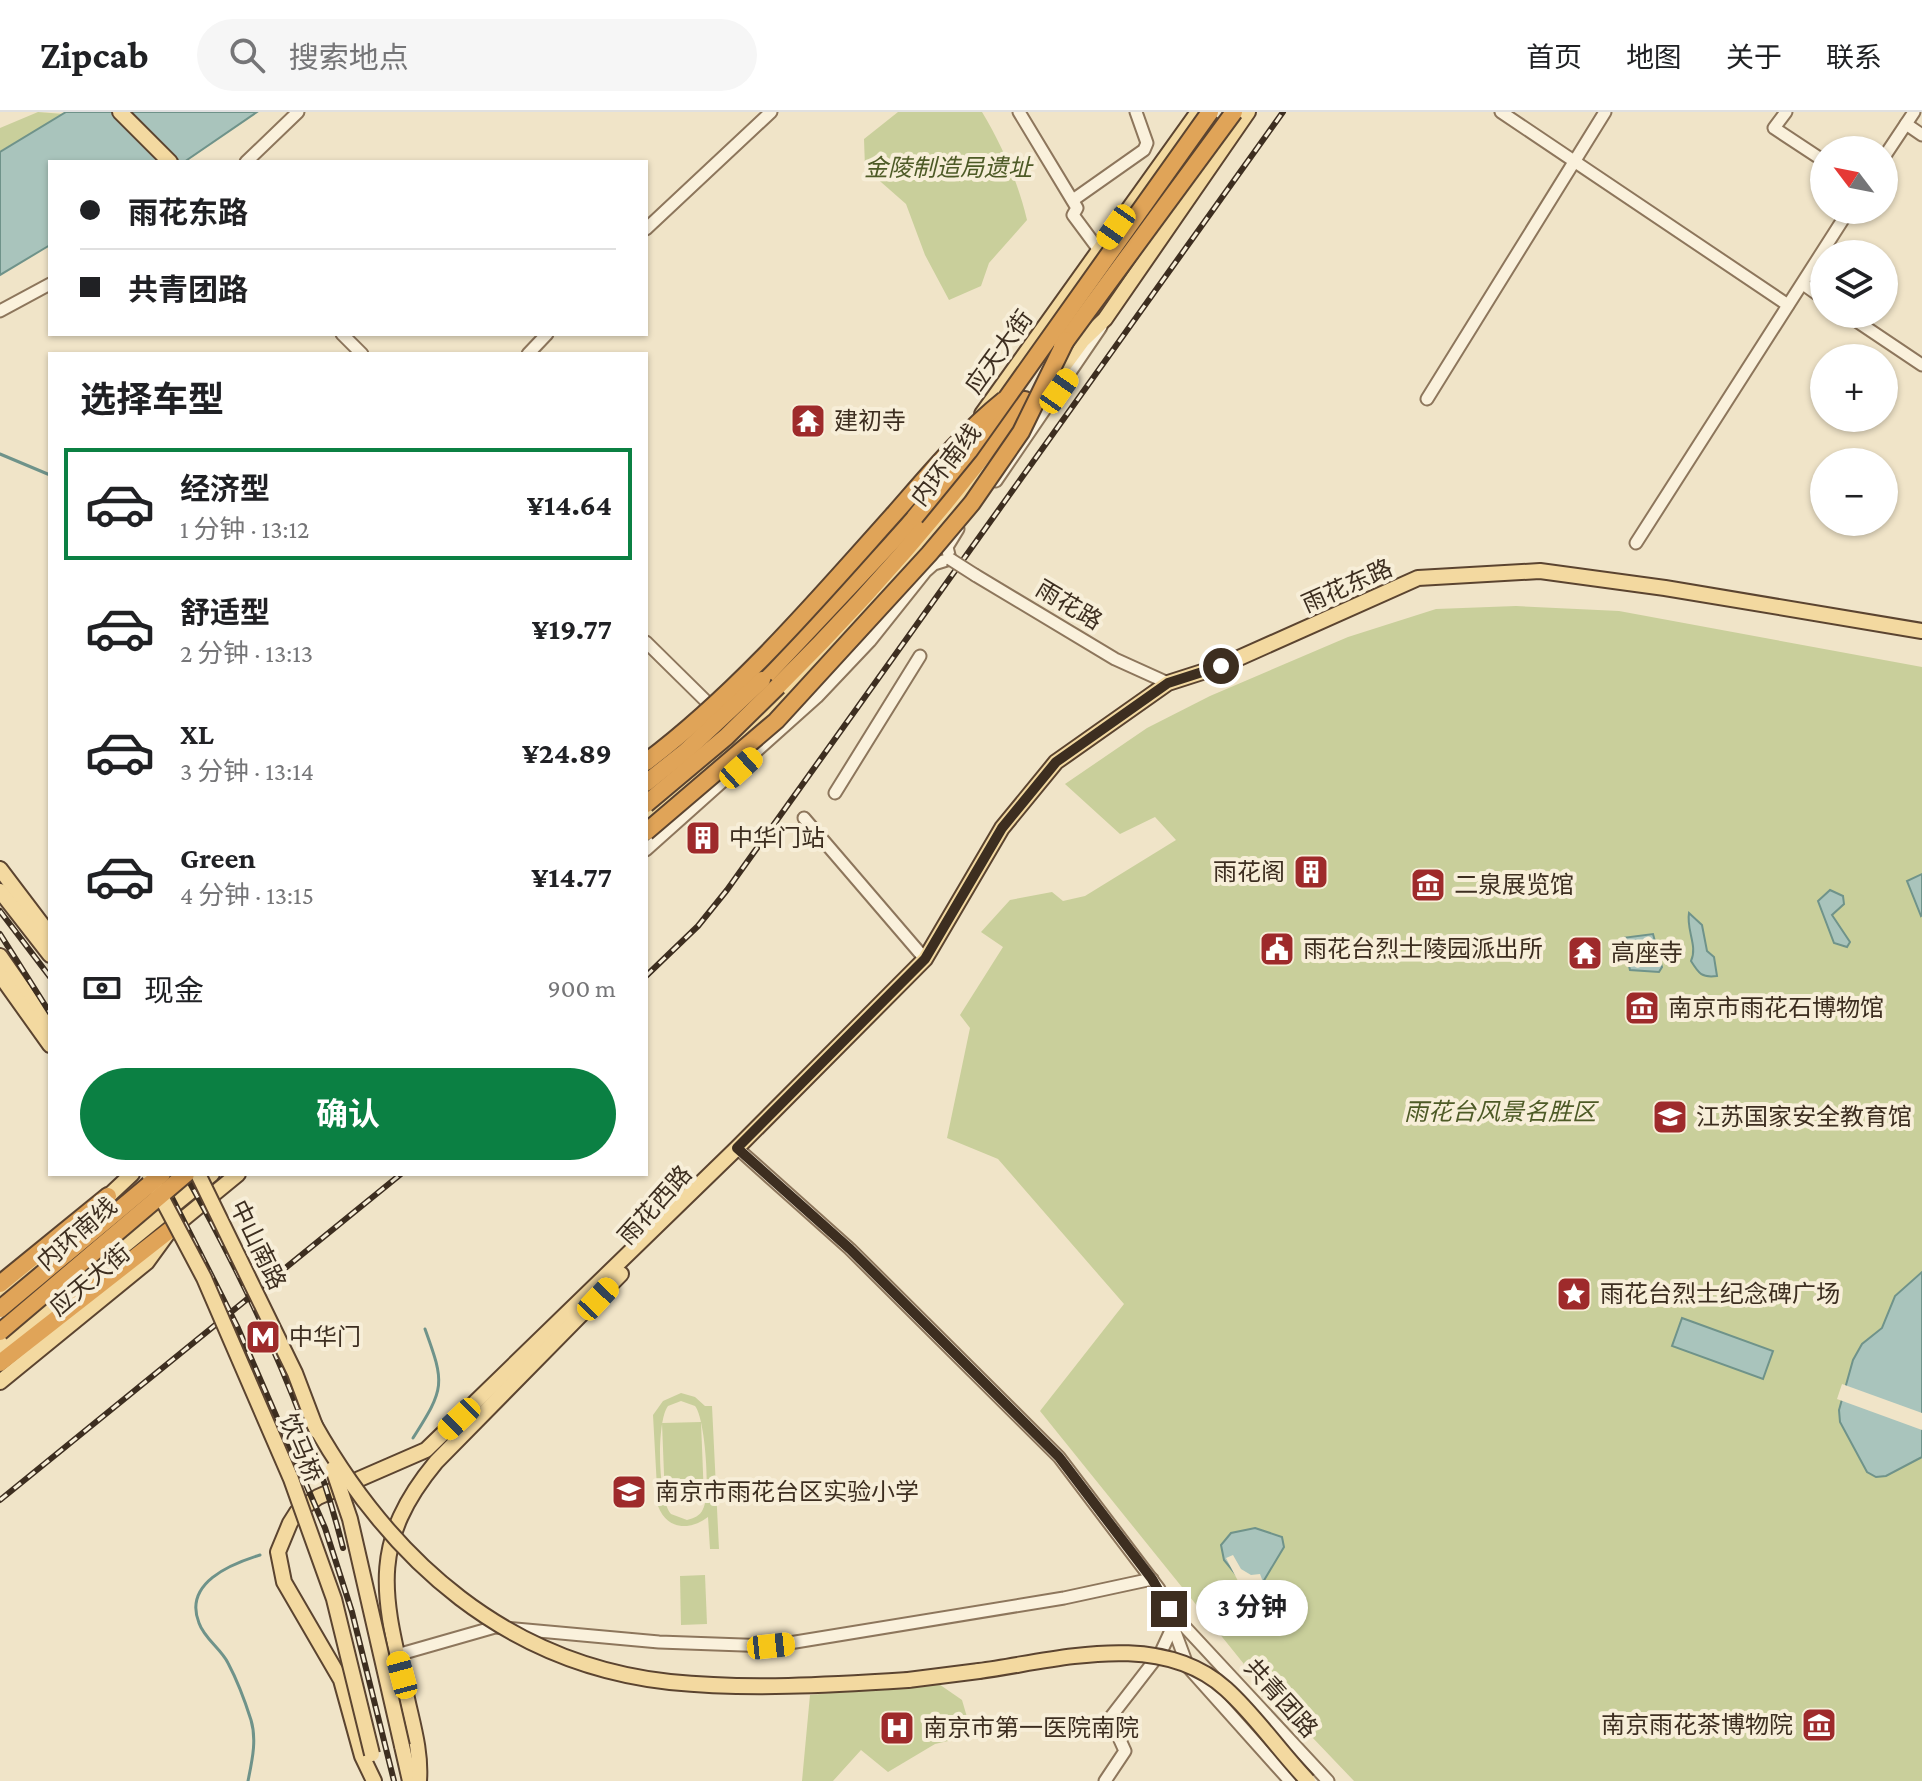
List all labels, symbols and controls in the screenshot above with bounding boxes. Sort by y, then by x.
search box [197,19,757,91]
icon: search [225,33,269,77]
text: Zipcab [40,34,149,76]
text: 搜索地点 [289,41,409,74]
text: 首页 [1526,42,1582,73]
text: 地图 [1626,42,1682,73]
text: 关于 [1726,42,1782,73]
text: 联系 [1826,42,1882,73]
north arrow [1810,136,1898,224]
map controls [1810,136,1898,536]
park label: 金陵制造局遗址 [864,154,1034,181]
text: 雨花东路 [128,196,248,229]
car [1092,200,1140,254]
button: layers [1810,240,1898,328]
text: 共青团路 [128,273,248,306]
street label: 应天大街 [959,305,1038,398]
button: + [1810,344,1898,432]
car [1035,364,1083,418]
text: 选择车型 [80,380,224,420]
temple icon: 建初寺 [789,402,827,440]
place label: 建初寺 [834,407,906,434]
street label: 内环南线 [905,419,986,511]
button: − [1810,448,1898,536]
icon: car [84,468,156,540]
text: 经济型 [180,472,270,505]
text: ¥14.64 [527,488,612,521]
text: 1 分钟 · 13:12 [180,515,309,544]
street label: 雨花东路 [1297,554,1396,617]
street label: 雨花路 [1031,574,1107,635]
icon: car [84,592,156,664]
text: 舒适型 [180,596,270,629]
text: ¥19.77 [532,612,612,645]
text: 2 分钟 · 13:13 [180,639,313,668]
route start [1203,648,1239,684]
icon: car [84,716,156,788]
text: XL [180,717,214,750]
text: ¥24.89 [522,736,612,769]
car [715,743,767,793]
text: 3 分钟 · 13:14 [180,757,314,786]
building icon: 中华门站 [684,819,722,857]
place label: 中华门站 [729,824,825,851]
icon: car [84,840,156,912]
text: Green [180,841,256,874]
building icon: 雨花阁 [1292,853,1330,891]
place label: 雨花阁 [1213,858,1285,885]
text: ¥14.77 [531,860,612,893]
museum icon: 二泉展览馆 [1409,866,1447,904]
place label: 二泉展览馆 [1454,871,1574,898]
text: 4 分钟 · 13:15 [180,881,314,910]
public building icon: 雨花台烈士陵园派出所 [1258,930,1296,968]
temple icon: 高座寺 [1566,934,1604,972]
place label: 雨花台烈士陵园派出所 [1303,935,1543,962]
place label: 高座寺 [1611,939,1683,966]
icon: cash [80,966,124,1010]
text: 现金 [144,974,204,1007]
text: 900 m [548,974,616,1003]
museum icon: 南京市雨花石博物馆 [1623,989,1661,1027]
place label: 南京市雨花石博物馆 [1668,994,1884,1021]
button: 确认 [80,1068,616,1160]
park label: 雨花台风景名胜区 [1404,1098,1599,1125]
school or university icon: 江苏国家安全教育馆 [1651,1098,1689,1136]
place label: 江苏国家安全教育馆 [1696,1103,1912,1130]
street label: 雨花西路 [612,1160,697,1249]
street label: 内环南线 [32,1192,122,1275]
street label: 中山南路 [225,1196,292,1294]
street label: 应天大街 [44,1238,135,1321]
car [573,1273,623,1325]
place icon: 雨花台烈士纪念碑广场 [1555,1275,1593,1313]
place label: 雨花台烈士纪念碑广场 [1600,1280,1840,1307]
metro station icon: 中华门 [244,1318,282,1356]
place label: 中华门 [289,1323,361,1350]
car [433,1394,485,1444]
street label: 饮马桥 [275,1409,328,1486]
school or university icon: 南京市雨花台区实验小学 [610,1473,648,1511]
place label: 南京市雨花台区实验小学 [655,1478,919,1505]
callout: 3 分钟 [1197,1581,1309,1637]
route end [1151,1591,1187,1627]
text: 3 分钟 [1217,1593,1287,1622]
car [746,1632,796,1660]
car [384,1649,420,1701]
street label: 共青团路 [1239,1653,1324,1742]
museum icon: 南京雨花茶博物院 [1800,1706,1838,1744]
hospital icon: 南京市第一医院南院 [878,1709,916,1747]
place label: 南京雨花茶博物院 [1601,1711,1793,1738]
place label: 南京市第一医院南院 [923,1714,1139,1741]

